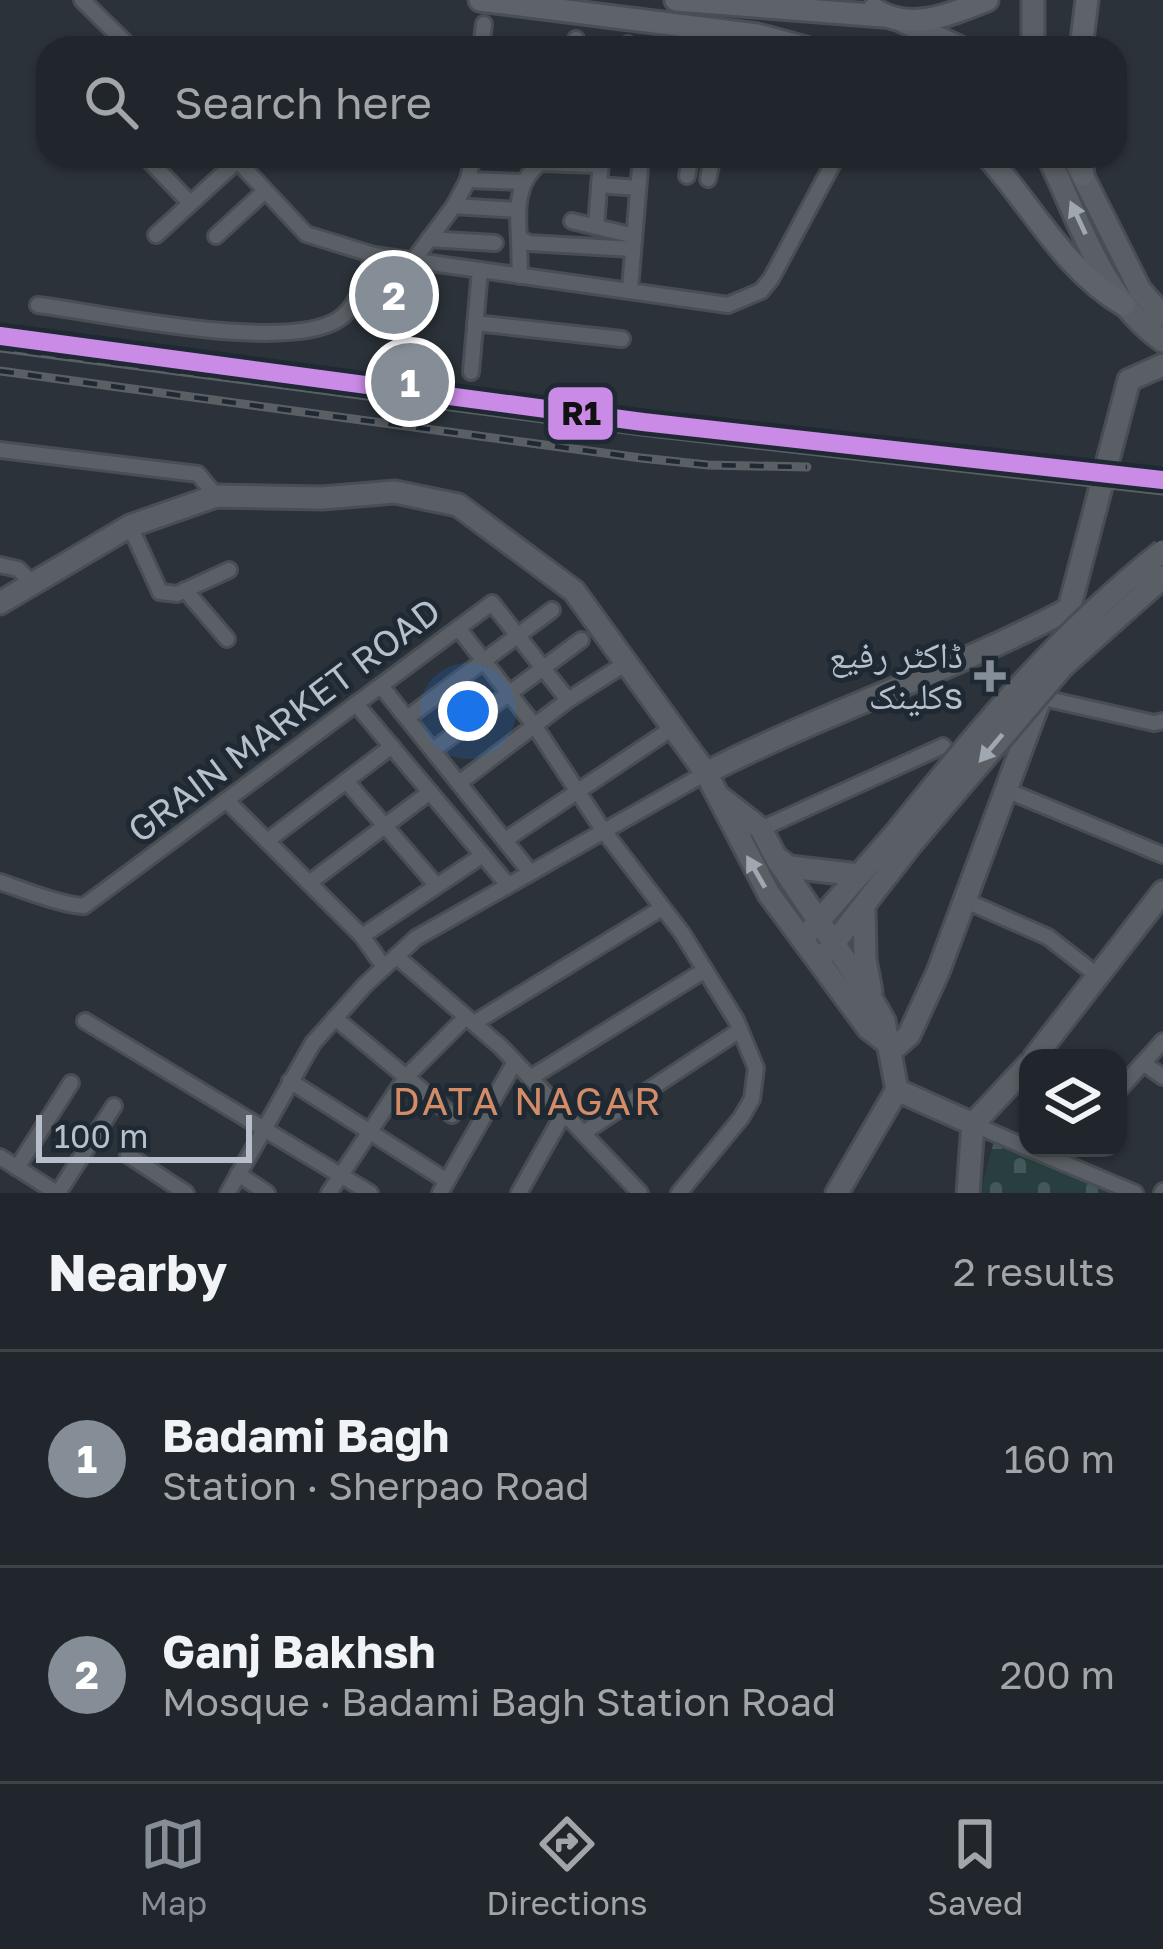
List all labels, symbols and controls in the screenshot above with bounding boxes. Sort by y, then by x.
search box [36,36,1127,168]
icon: search [78,69,144,135]
text: Search here [174,75,432,129]
one-way arrow [1068,200,1088,235]
pin: 2 [355,250,433,340]
pin: 1 [371,337,449,427]
line badge: R1 [546,385,615,442]
text: R1 [561,393,601,432]
street label: GRAIN MARKET ROAD [119,588,448,851]
place label: ڈاکٹر رفیع کلینکs [829,633,963,717]
marker: ڈاکٹر رفیع کلینکs [974,660,1006,692]
your location [438,681,498,741]
one-way arrow [978,733,1004,763]
one-way arrow [746,855,767,888]
map controls [1019,1049,1127,1157]
button: layers [1019,1049,1127,1157]
district label: DATA NAGAR [393,1077,663,1124]
scale bar [36,1109,252,1162]
text: 100 m [54,1116,148,1155]
text: Nearby [48,1241,227,1302]
text: 2 results [953,1248,1115,1295]
text: Badami Bagh [162,1408,449,1462]
text: 1 [77,1435,97,1482]
text: 160 m [1004,1435,1115,1482]
text: Station · Sherpao Road [162,1462,590,1509]
text: Ganj Bakhsh [162,1624,436,1678]
text: 2 [75,1651,99,1698]
text: 200 m [1000,1651,1115,1698]
text: Mosque · Badami Bagh Station Road [162,1678,836,1725]
tab: Map [140,1811,207,1922]
tab: Directions [486,1811,648,1922]
tab: Saved [927,1811,1023,1922]

